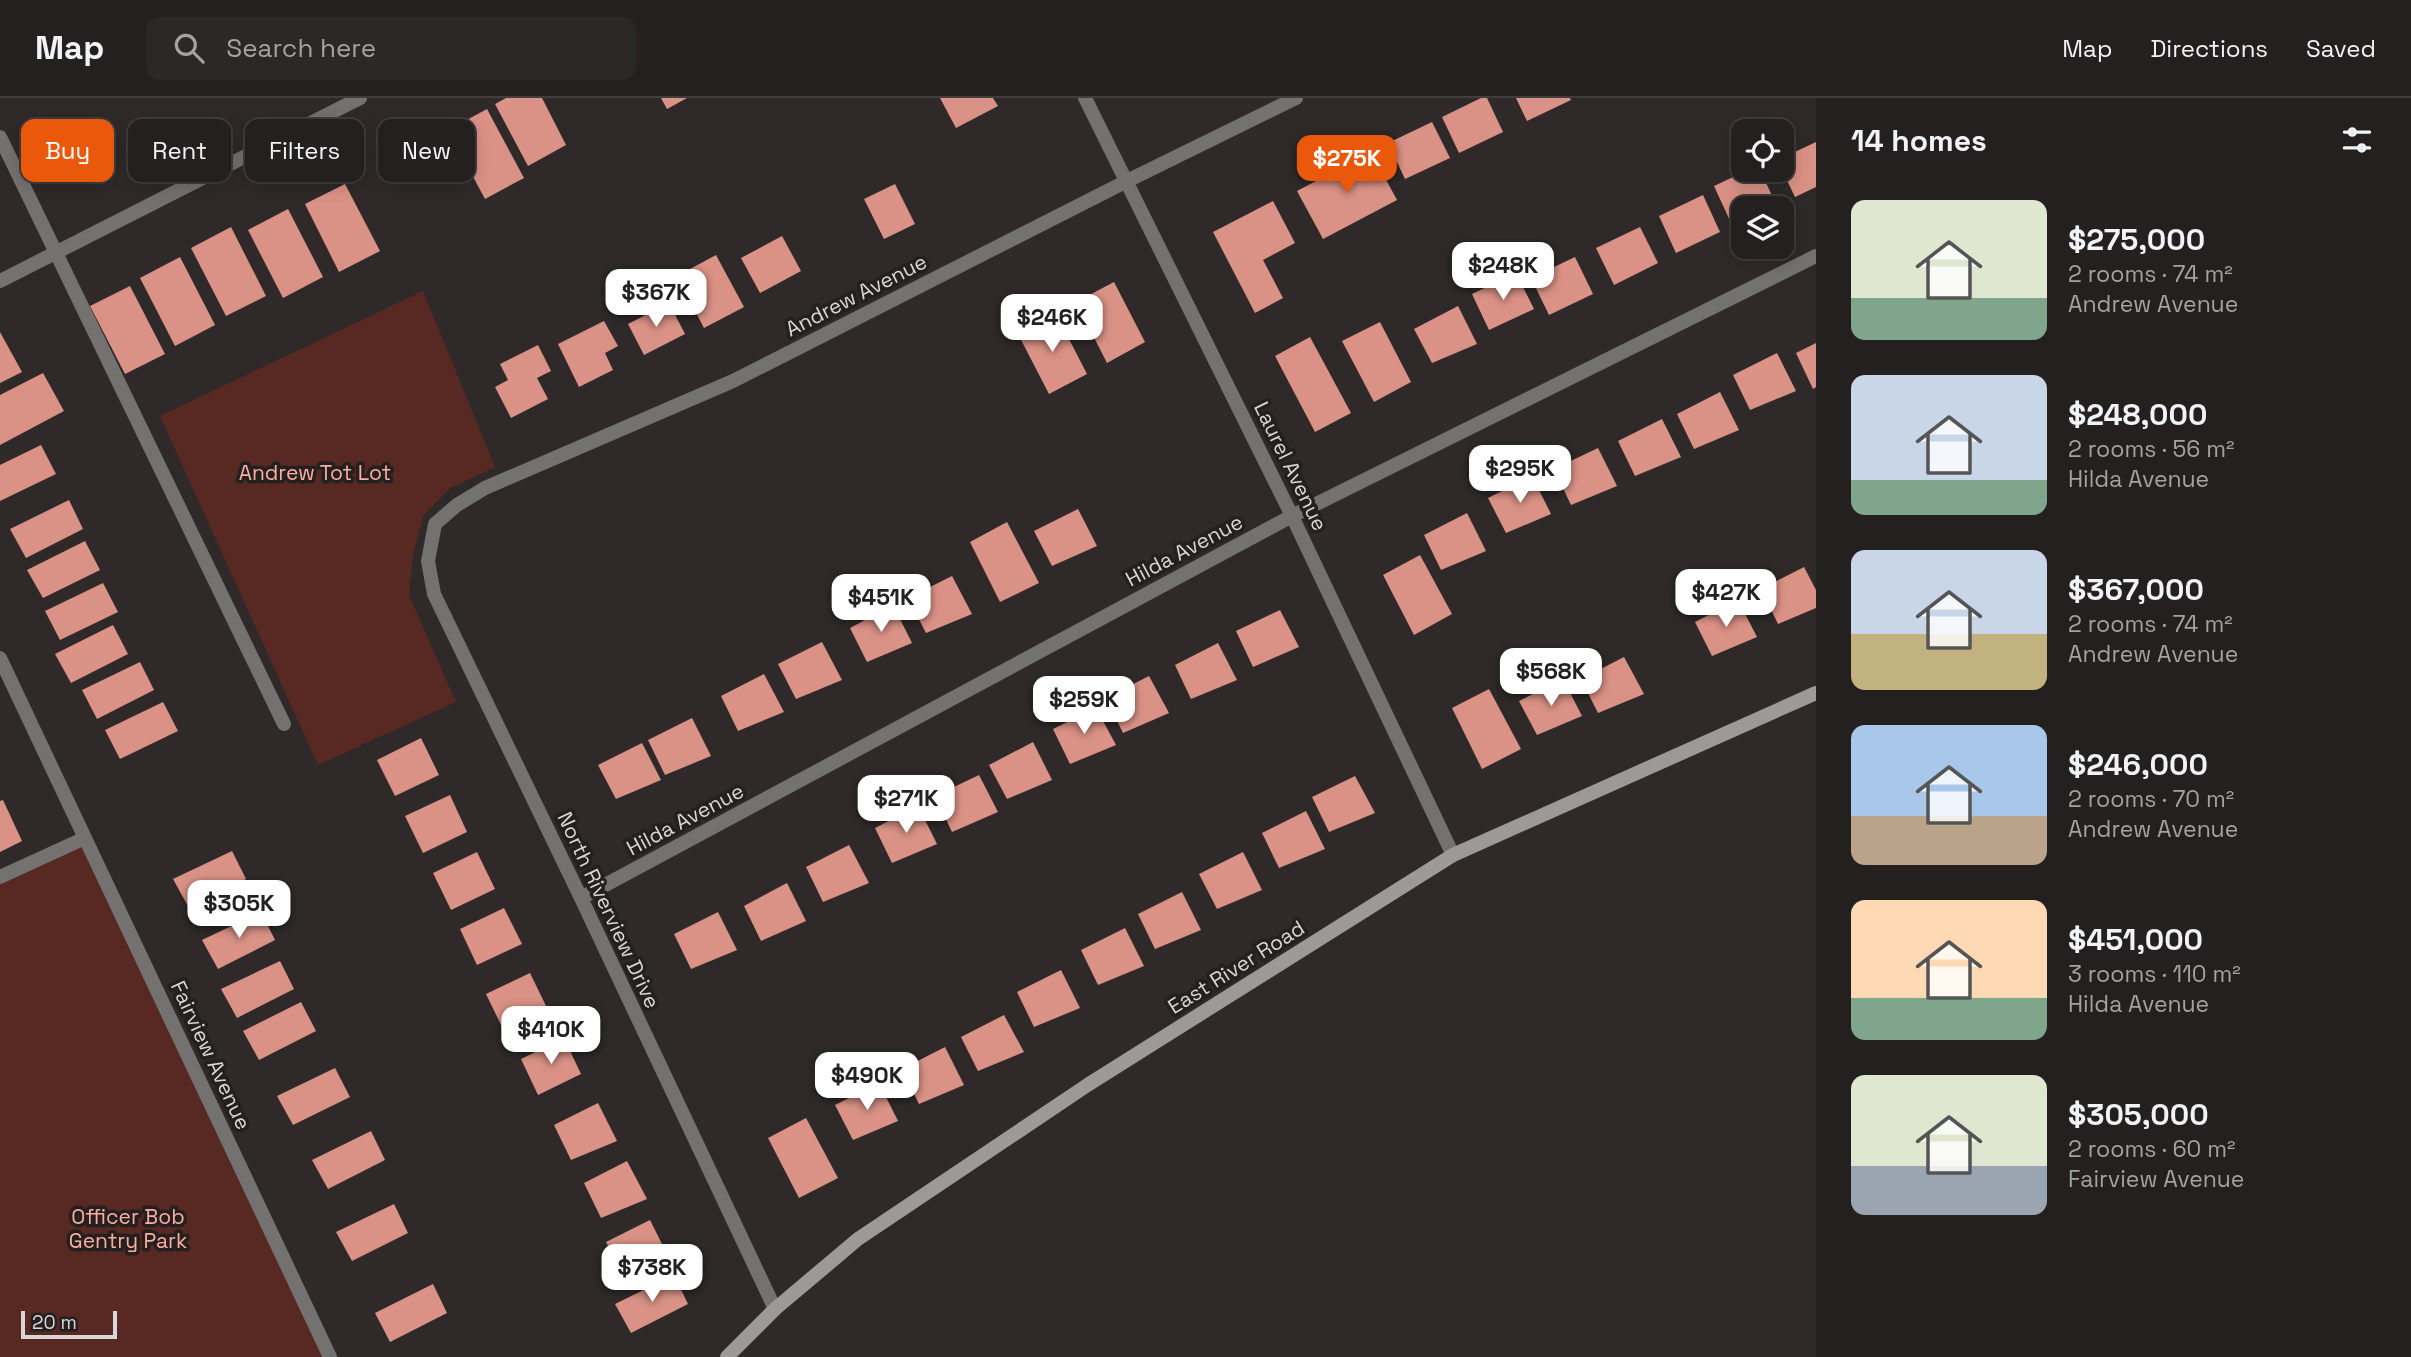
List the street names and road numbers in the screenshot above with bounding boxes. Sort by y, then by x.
street label: Andrew Avenue [781,248,931,342]
street label: Laurel Avenue [1248,397,1334,535]
street label: Hilda Avenue [1121,508,1247,592]
street label: Hilda Avenue [622,777,748,861]
street label: North Riverview Drive [552,807,666,1013]
street label: East River Road [1163,914,1309,1020]
street label: Fairview Avenue [165,976,257,1134]

